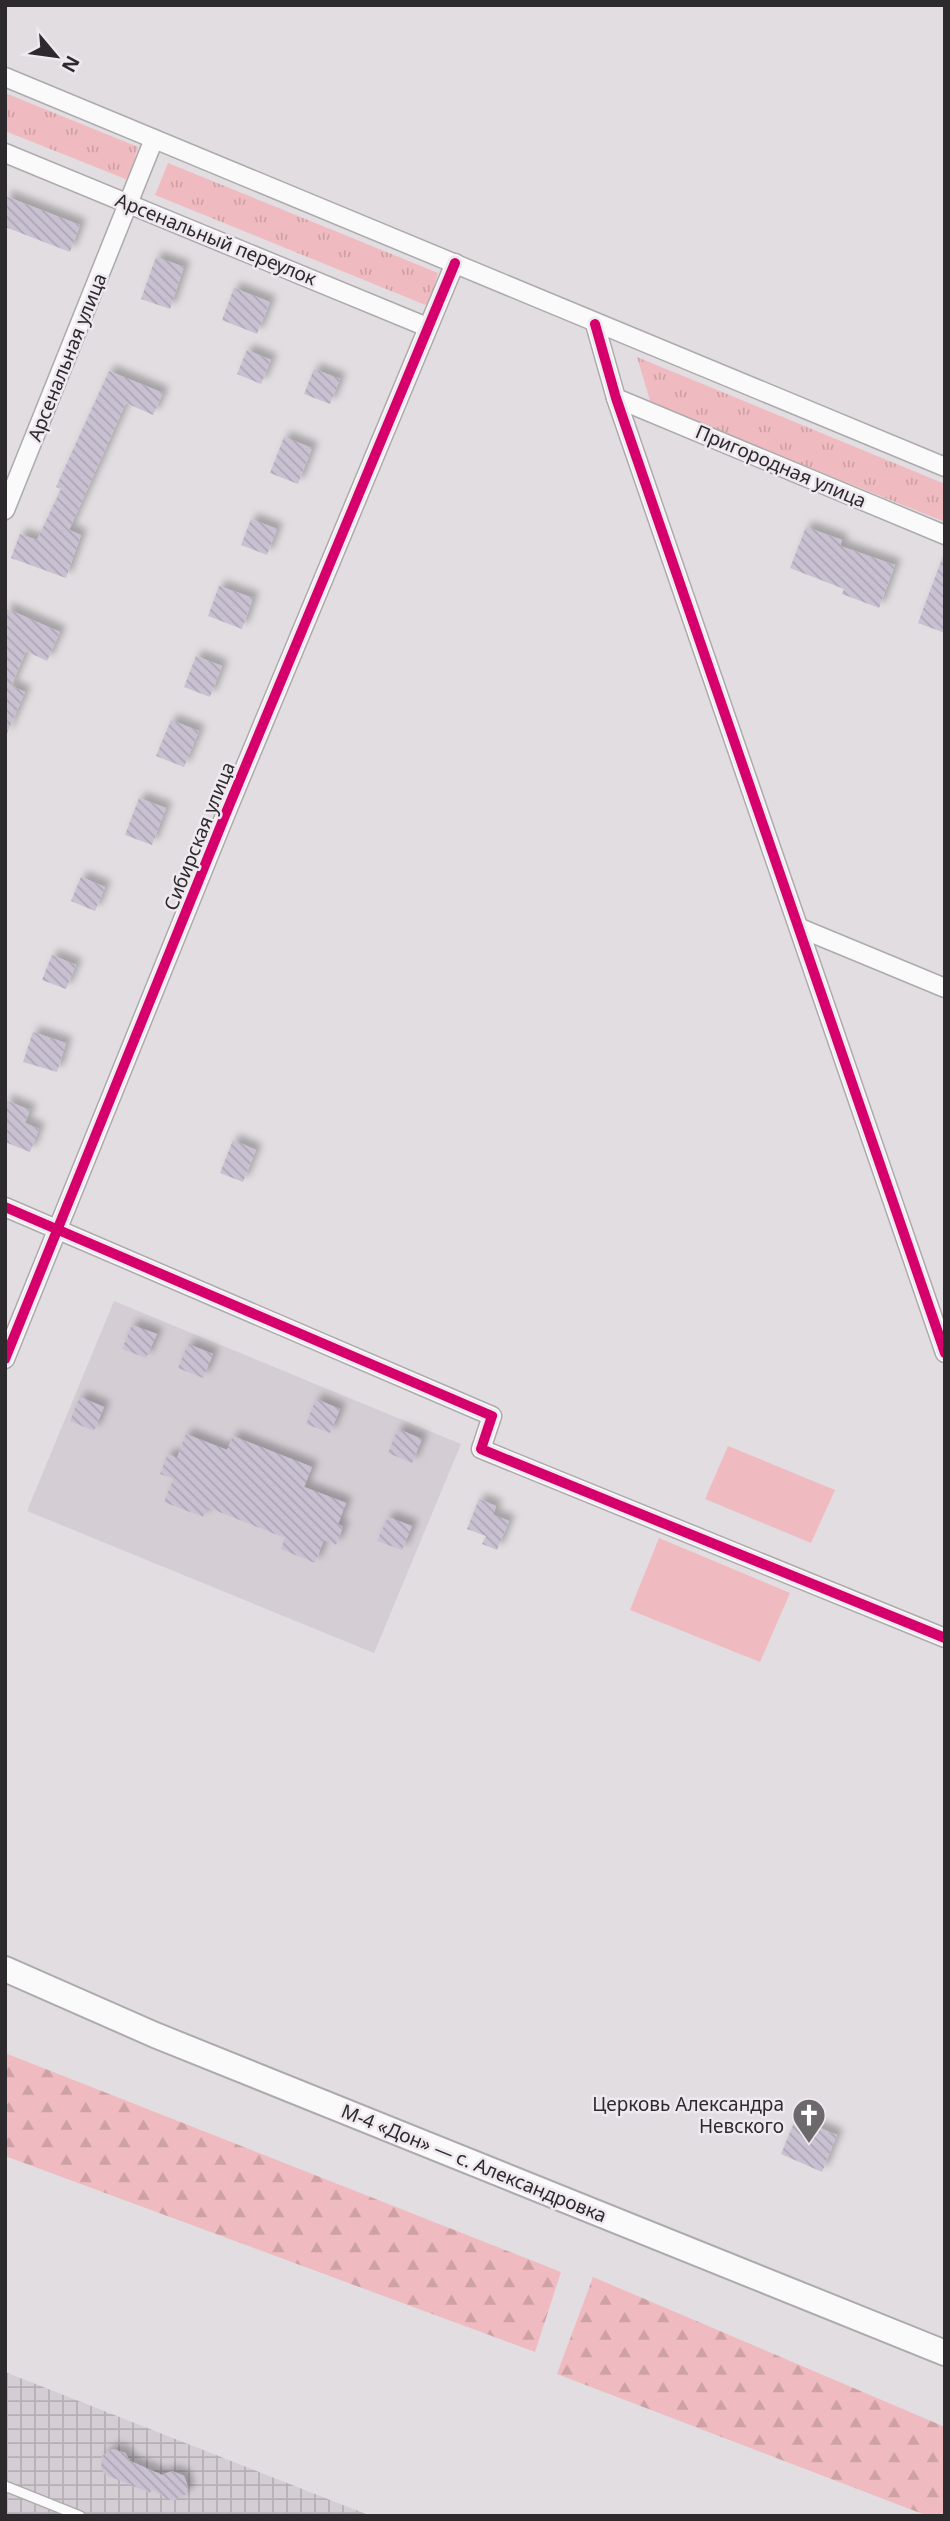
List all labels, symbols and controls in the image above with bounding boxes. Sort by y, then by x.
north arrow [21,21,91,91]
text: N [56,51,86,77]
street label: Арсенальный переулок [112,187,320,291]
street label: Арсенальная улица [21,269,113,445]
street label: Пригородная улица [692,418,870,514]
street label: Сибирская улица [157,758,241,914]
place label: Церковь Александра Невского [592,2091,784,2139]
church icon: Церковь Александра Невского [790,2096,828,2145]
street label: М-4 «Дон» — с. Александровка [337,2098,611,2228]

